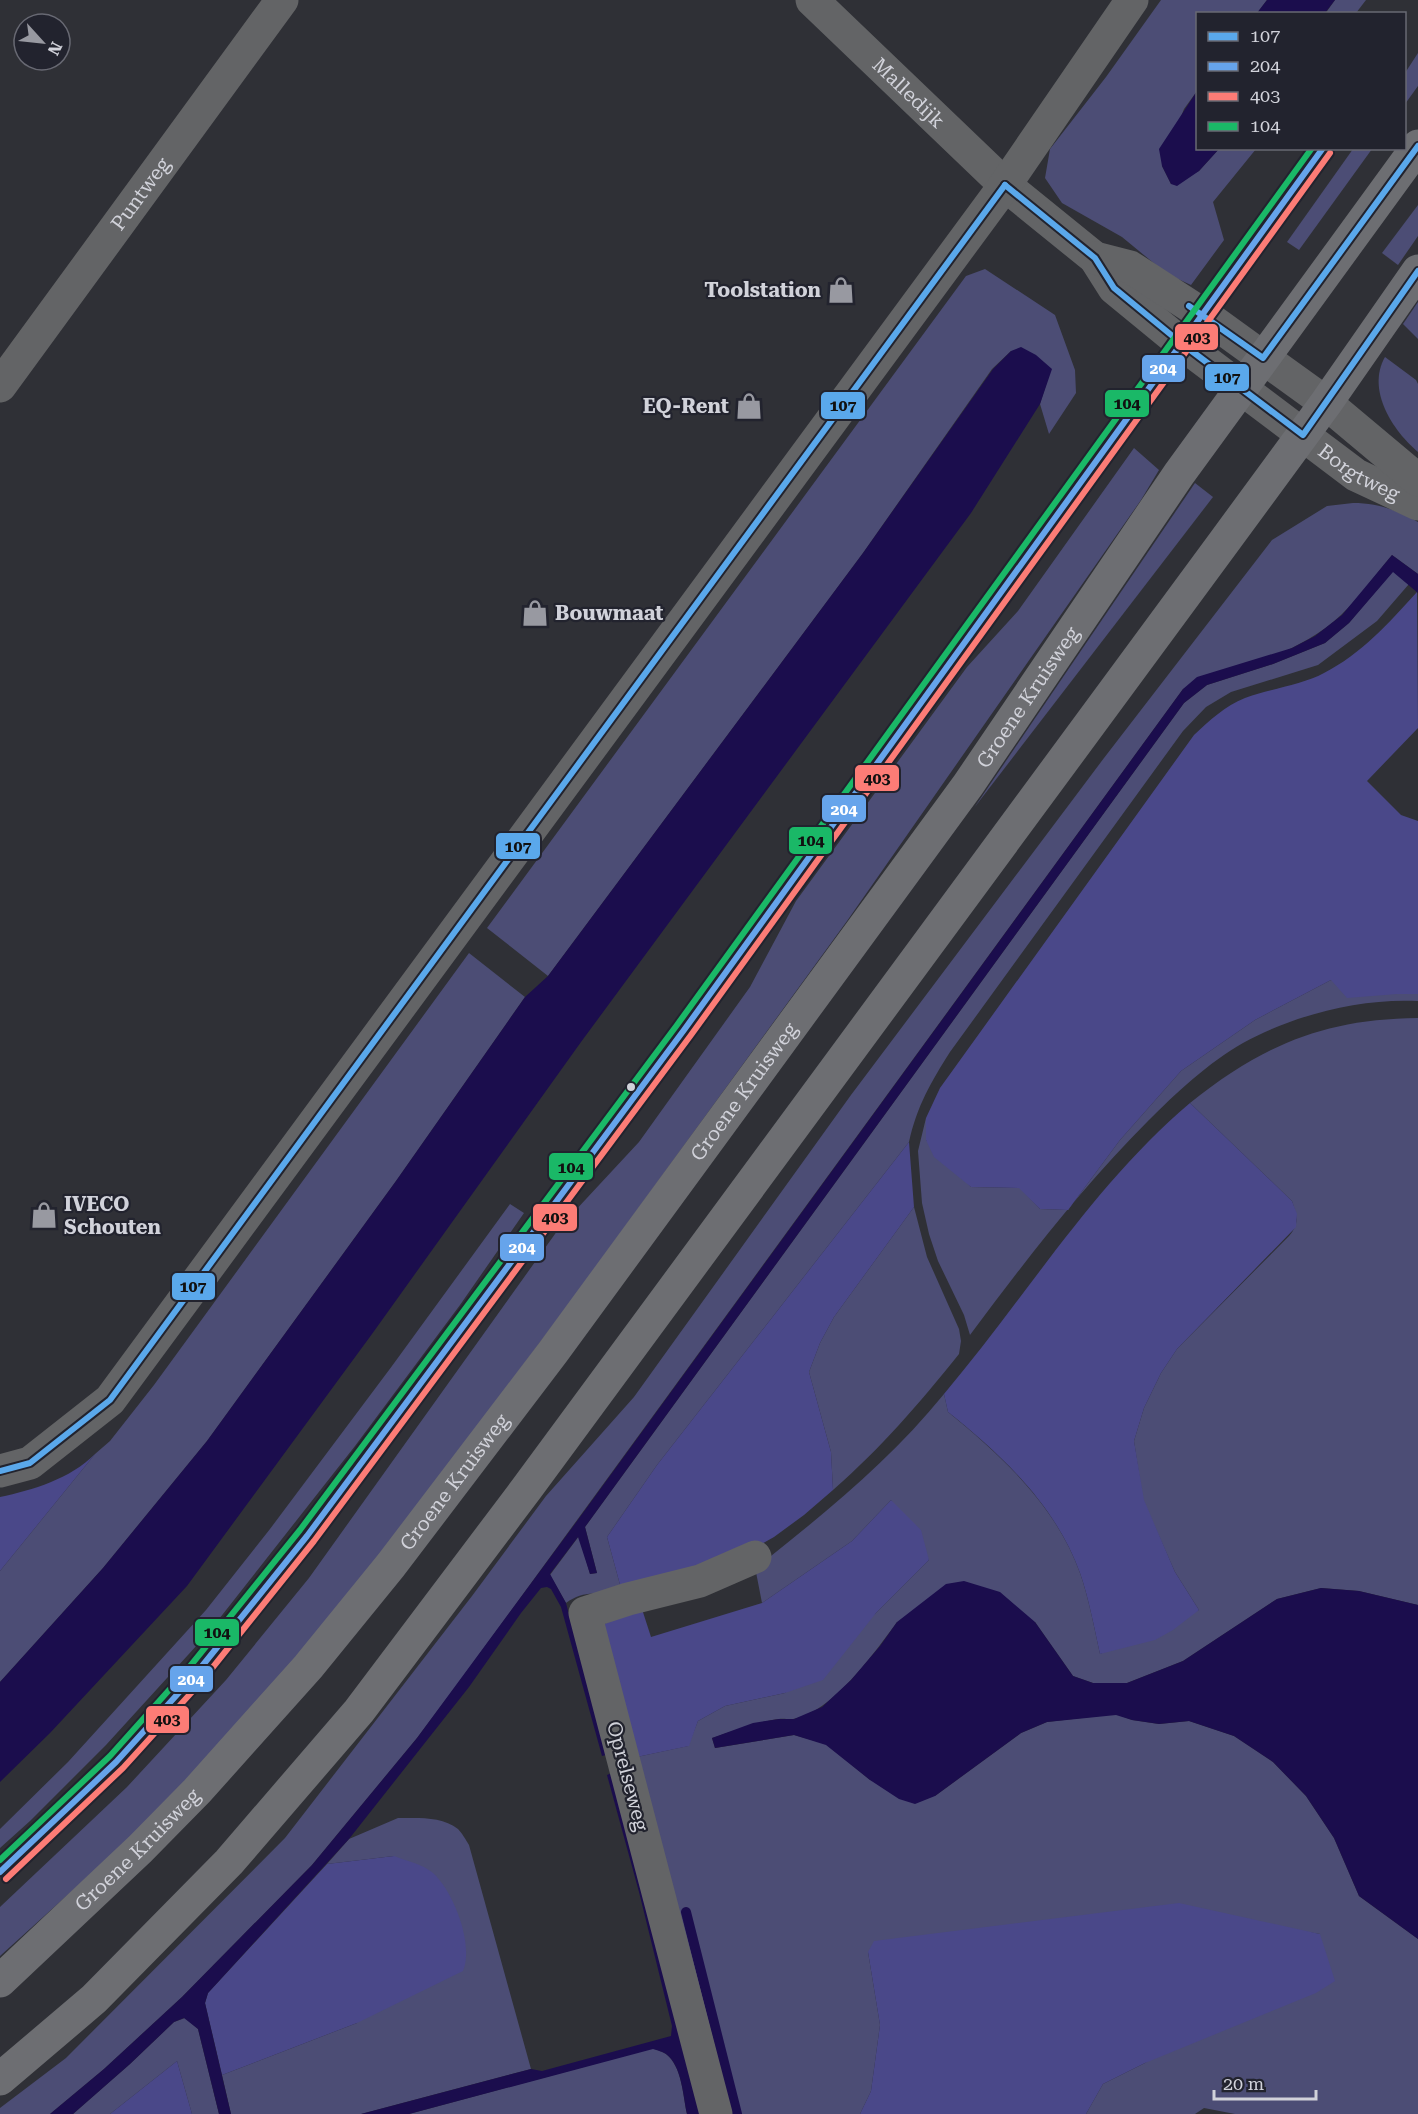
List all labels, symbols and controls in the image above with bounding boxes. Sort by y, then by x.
north arrow [12,12,72,72]
legend [1196,12,1406,150]
text: 107 [1250,25,1280,46]
text: N [44,39,66,58]
street label: Malledijk [868,53,950,133]
text: 204 [1250,55,1280,76]
text: 403 [1250,85,1280,106]
text: 104 [1250,115,1280,136]
street label: Puntweg [106,152,175,235]
shop icon: Toolstation [826,275,856,305]
place label: Toolstation [704,278,822,302]
line badge: 403 [1174,323,1219,351]
text: 403 [1184,328,1210,347]
line badge: 204 [1141,354,1186,383]
text: 204 [1150,359,1176,378]
line badge: 107 [1204,363,1250,392]
text: 107 [1214,368,1240,387]
line badge: 104 [1104,389,1150,418]
shop icon: EQ-Rent [734,391,764,421]
line badge: 107 [820,391,866,420]
place label: EQ-Rent [643,394,729,418]
text: 104 [1114,394,1140,413]
text: 107 [830,396,856,415]
street label: Borgtweg [1313,439,1404,506]
shop icon: Bouwmaat [520,598,550,628]
place label: Bouwmaat [555,601,663,625]
street label: Groene Kruisweg [971,621,1084,772]
line badge: 403 [854,764,900,792]
text: 403 [864,769,890,788]
line badge: 204 [821,794,867,823]
text: 204 [831,800,857,819]
line badge: 104 [788,826,833,855]
text: 104 [798,831,824,850]
line badge: 107 [495,832,541,860]
text: 107 [505,837,531,856]
street label: Groene Kruisweg [685,1017,803,1165]
unlabelled marker [625,1081,637,1093]
line badge: 104 [548,1152,594,1181]
text: 104 [558,1158,584,1177]
place label: IVECO Schouten [64,1192,162,1239]
shop icon: IVECO Schouten [29,1200,59,1230]
line badge: 403 [532,1203,578,1232]
text: 403 [542,1208,568,1227]
line badge: 204 [499,1233,545,1262]
text: 204 [509,1238,535,1257]
line badge: 107 [171,1272,216,1301]
text: 107 [180,1277,206,1296]
street label: Groene Kruisweg [395,1408,514,1555]
line badge: 104 [194,1618,240,1647]
text: 104 [204,1623,230,1642]
line badge: 204 [169,1665,214,1693]
text: 204 [178,1670,204,1689]
line badge: 403 [145,1705,190,1734]
text: 403 [154,1710,180,1729]
street label: Oprelseweg [602,1719,654,1834]
street label: Groene Kruisweg [70,1783,205,1916]
scale bar [1214,2063,1316,2101]
text: 20 m [1223,2073,1264,2094]

